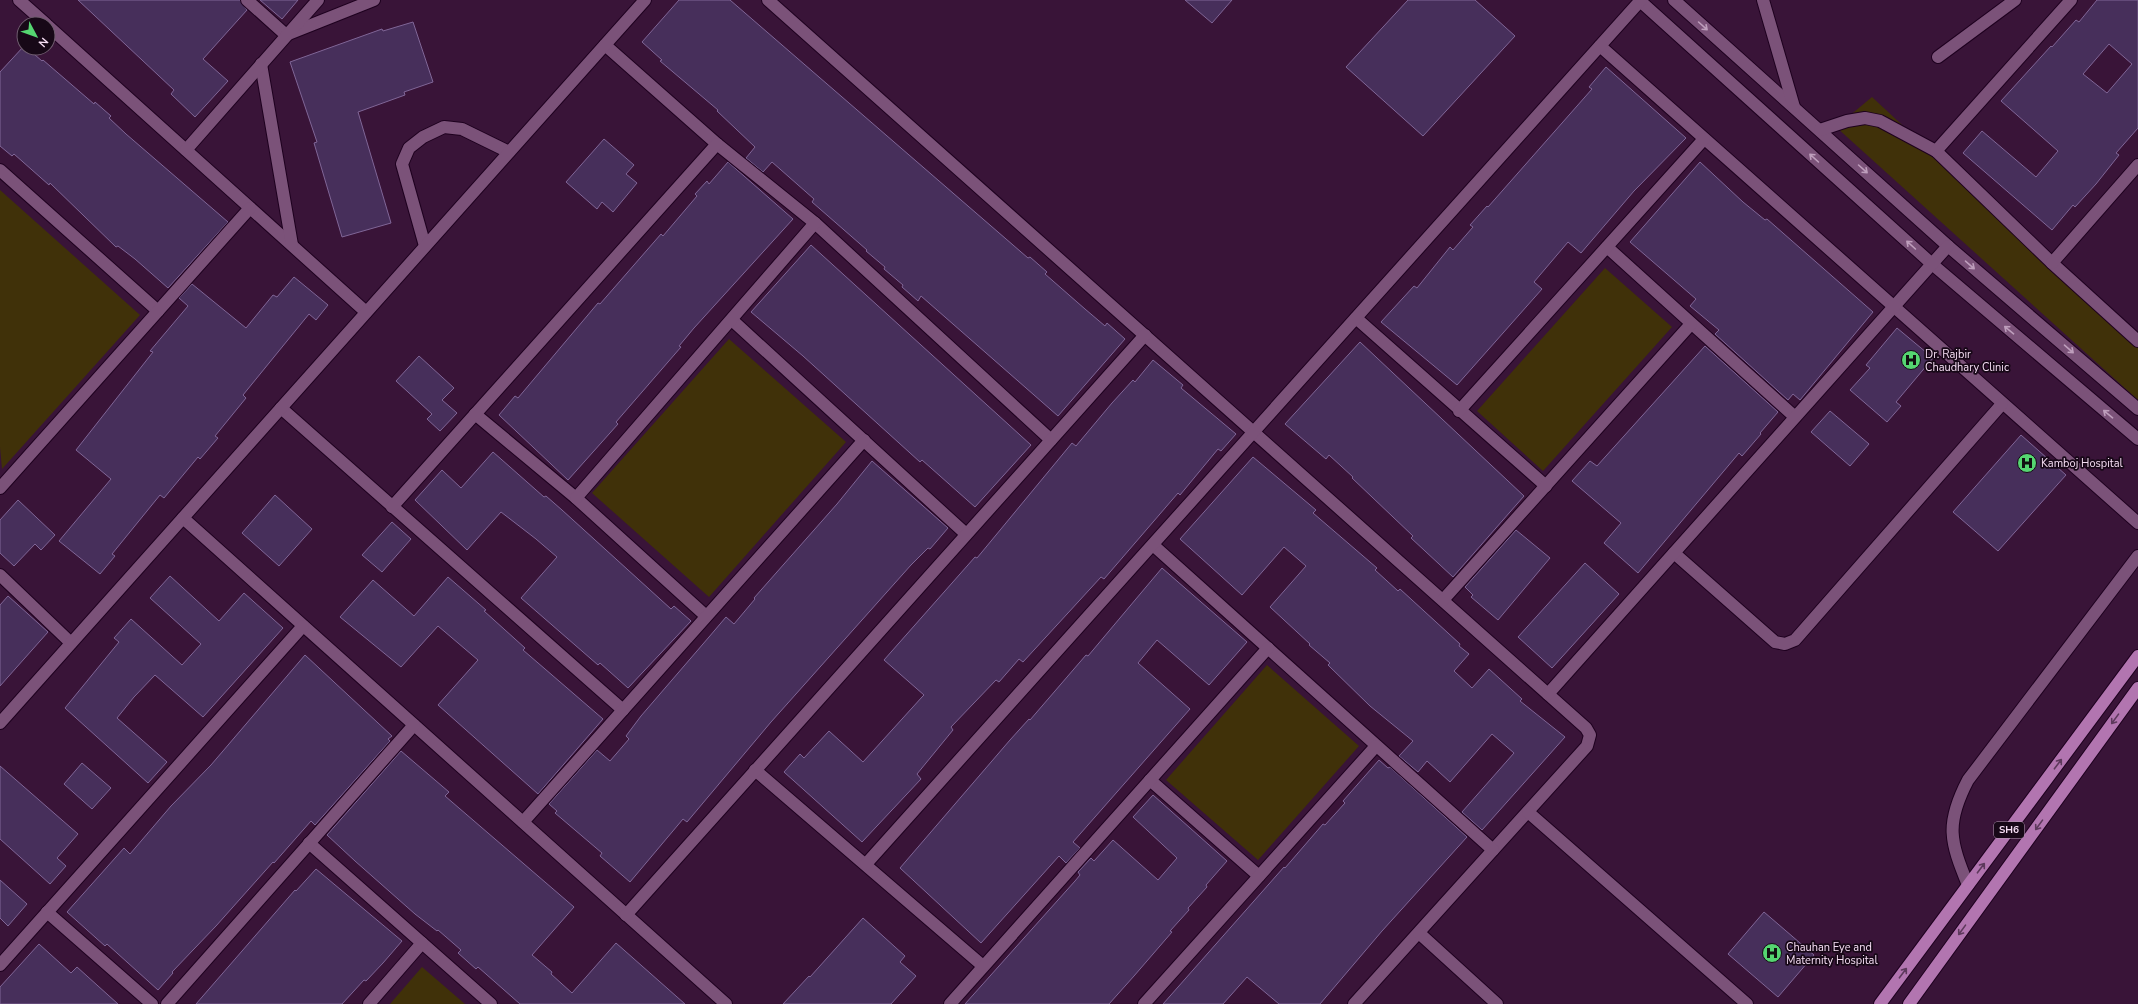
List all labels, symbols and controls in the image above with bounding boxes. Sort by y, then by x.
north arrow [16,16,56,56]
one-way arrow [1698,21,1708,31]
text: N [35,34,52,50]
one-way arrow [1809,153,1820,162]
one-way arrow [1857,164,1868,173]
one-way arrow [1906,240,1916,249]
one-way arrow [1965,260,1975,269]
one-way arrow [2004,325,2015,334]
one-way arrow [2063,345,2074,354]
place label: Dr. Rajbir Chaudhary Clinic [1925,347,2009,375]
hospital icon: Dr. Rajbir Chaudhary Clinic [1900,349,1922,371]
one-way arrow [2103,410,2114,419]
hospital icon: Kamboj Hospital [2016,452,2038,474]
place label: Kamboj Hospital [2041,456,2123,471]
one-way arrow [2111,714,2119,725]
one-way arrow [2054,758,2062,769]
one-way arrow [2035,819,2043,830]
road number: SH6 [1994,822,2024,838]
one-way arrow [1977,863,1985,874]
one-way arrow [1958,924,1967,935]
place label: Chauhan Eye and Maternity Hospital [1786,940,1878,968]
hospital icon: Chauhan Eye and Maternity Hospital [1761,942,1783,964]
one-way arrow [1899,967,1908,978]

